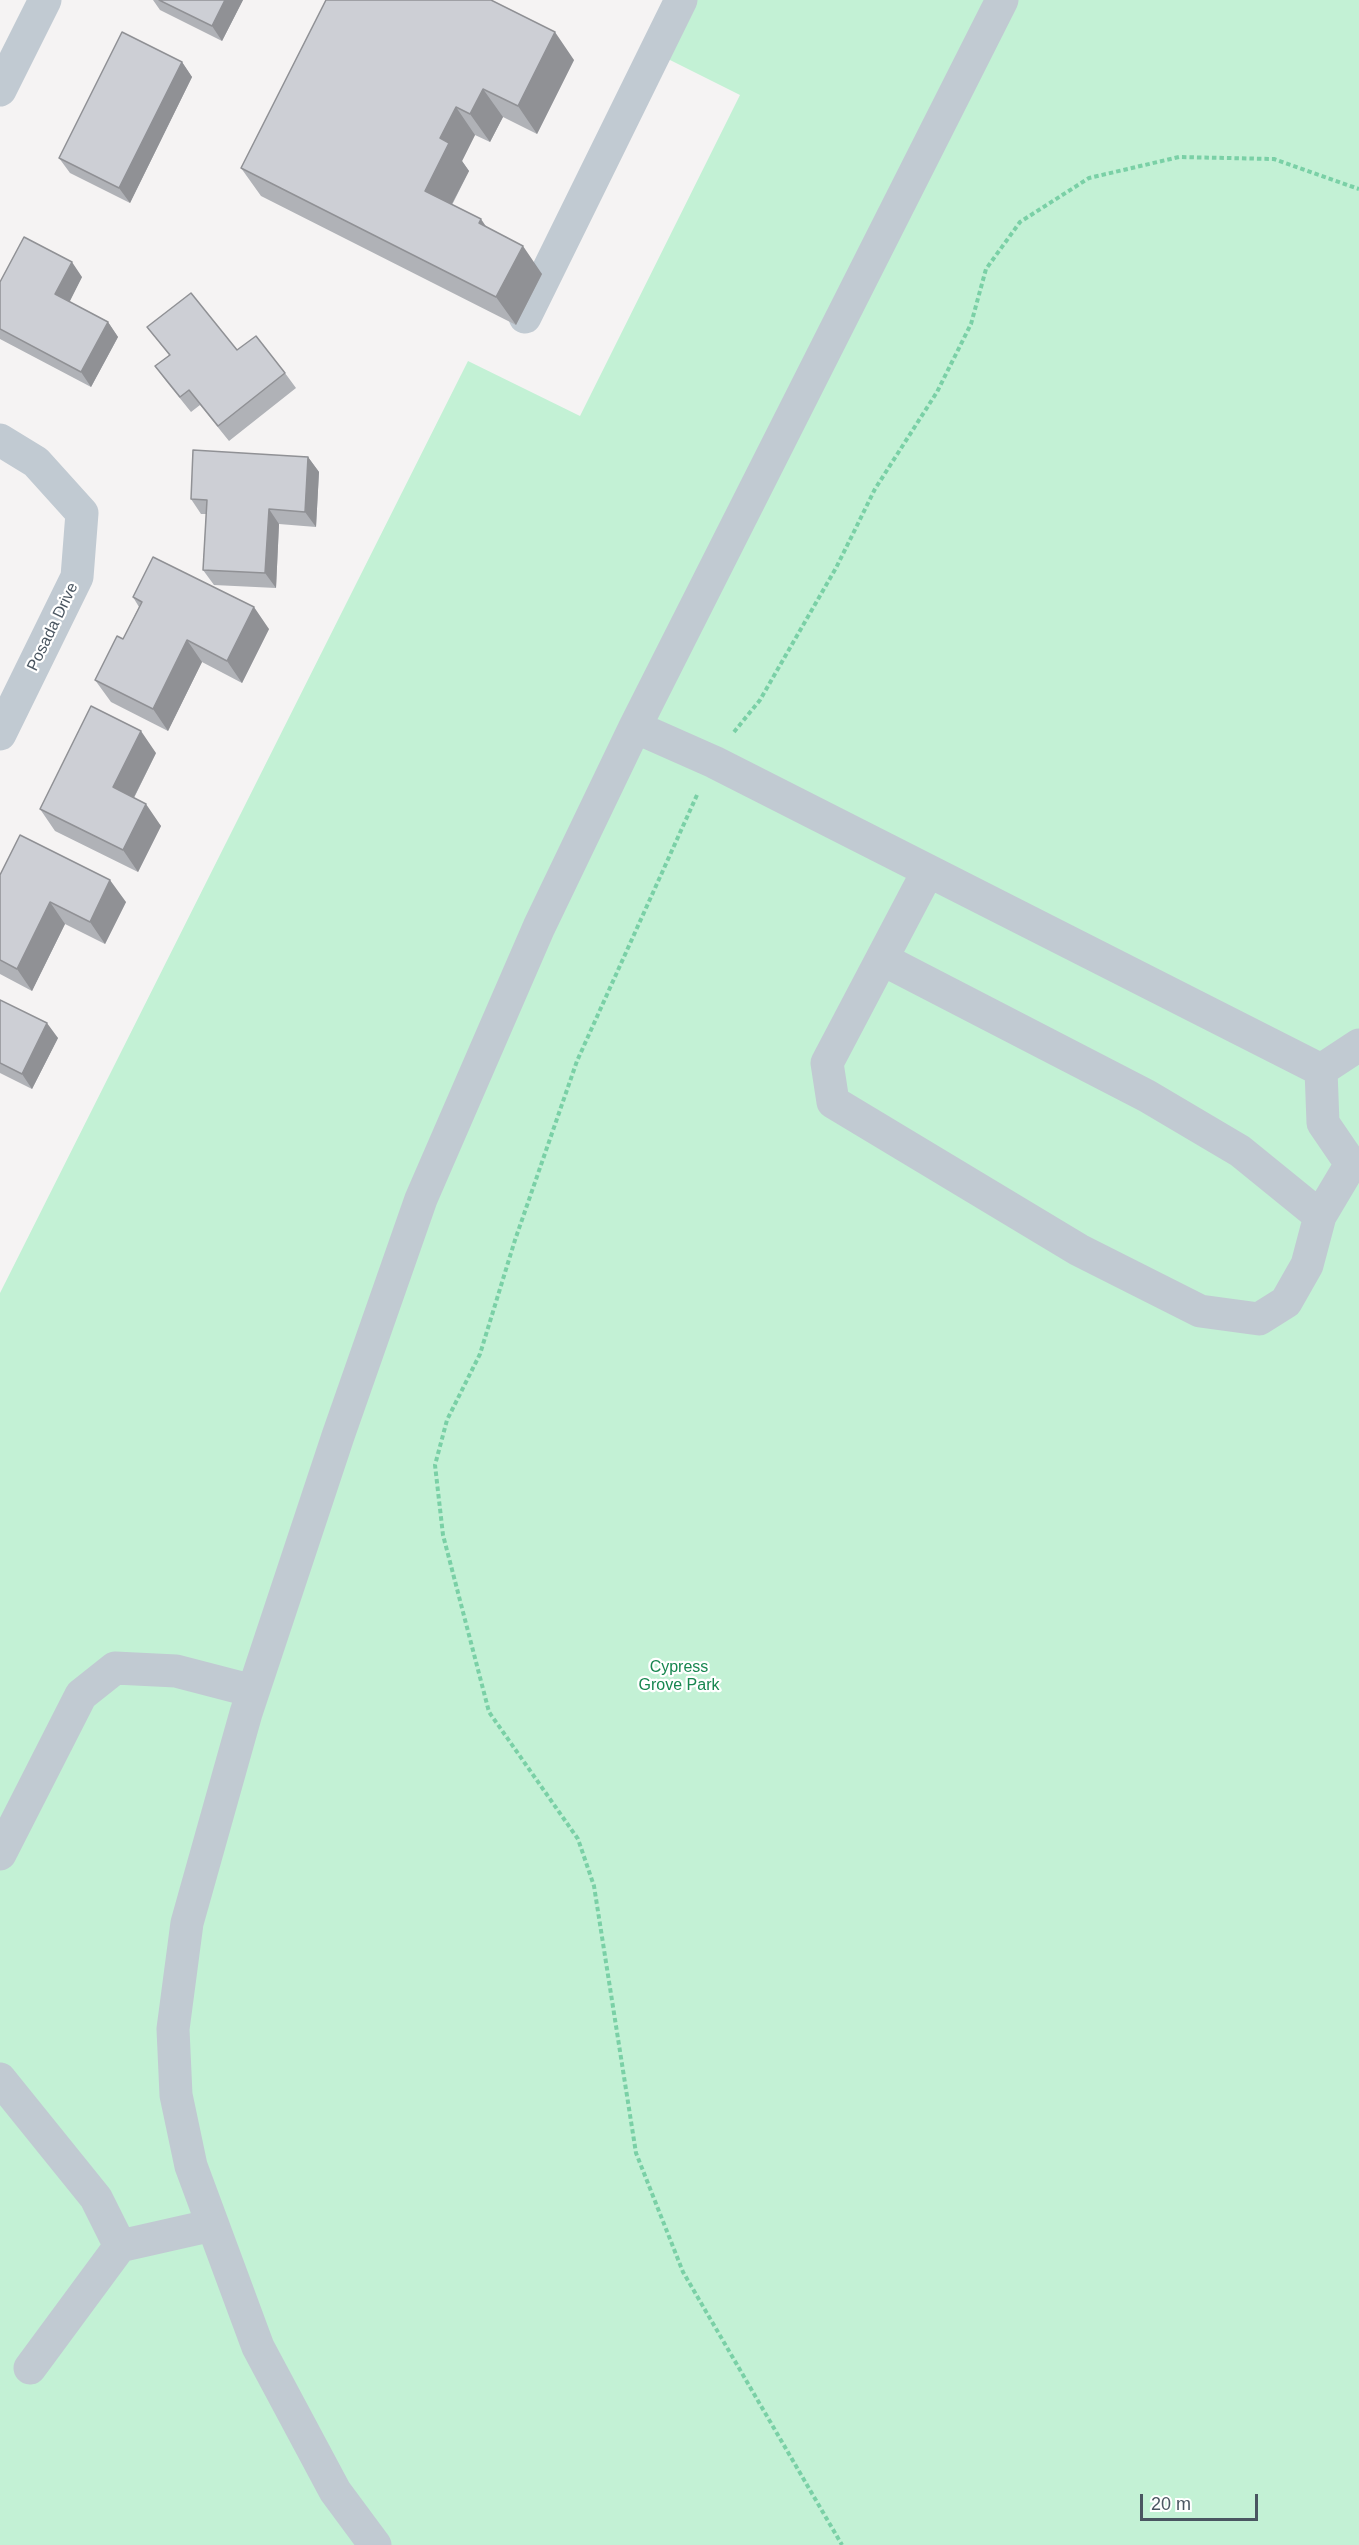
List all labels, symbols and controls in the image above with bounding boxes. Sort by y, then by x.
street label: Posada Drive [23,580,83,674]
park label: Cypress Grove Park [639,1658,719,1696]
scale bar [1143,2482,1262,2520]
text: 20 m [1151,2494,1191,2514]

